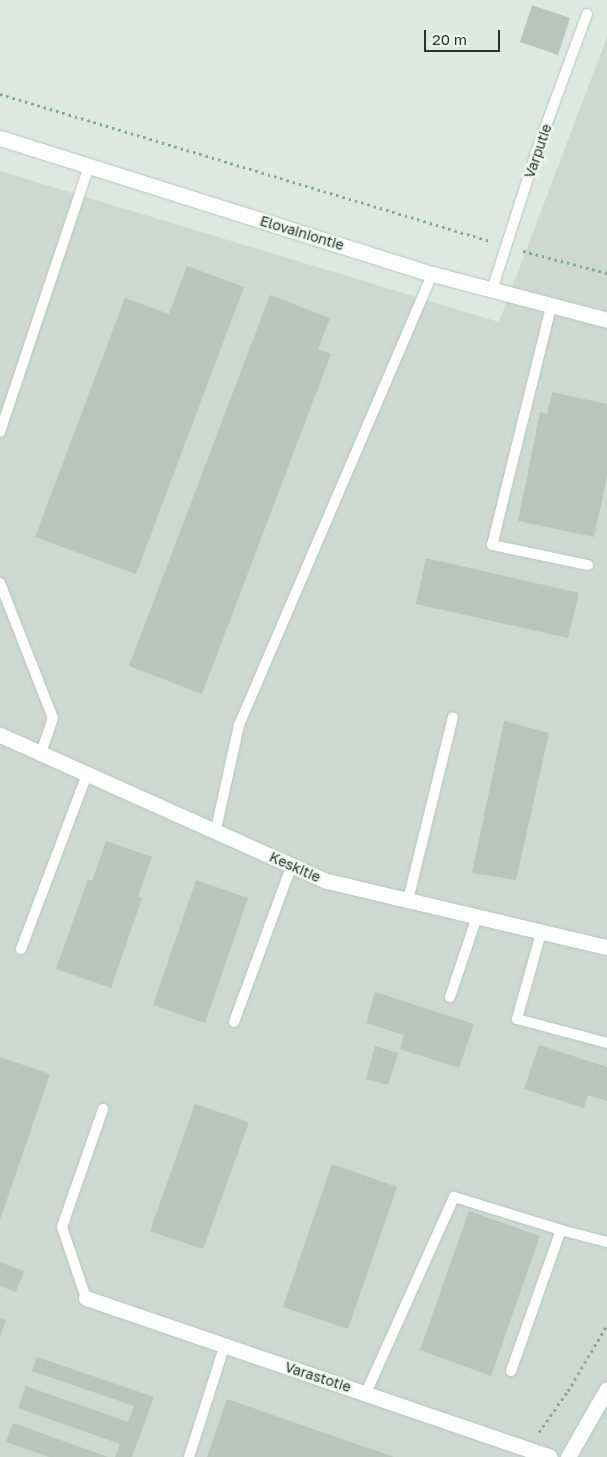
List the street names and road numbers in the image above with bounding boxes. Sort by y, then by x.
street label: Varputie [521,122,555,180]
street label: Elovainiontie [258,212,346,254]
street label: Keskitie [267,848,323,886]
street label: Varastotie [283,1358,353,1396]

